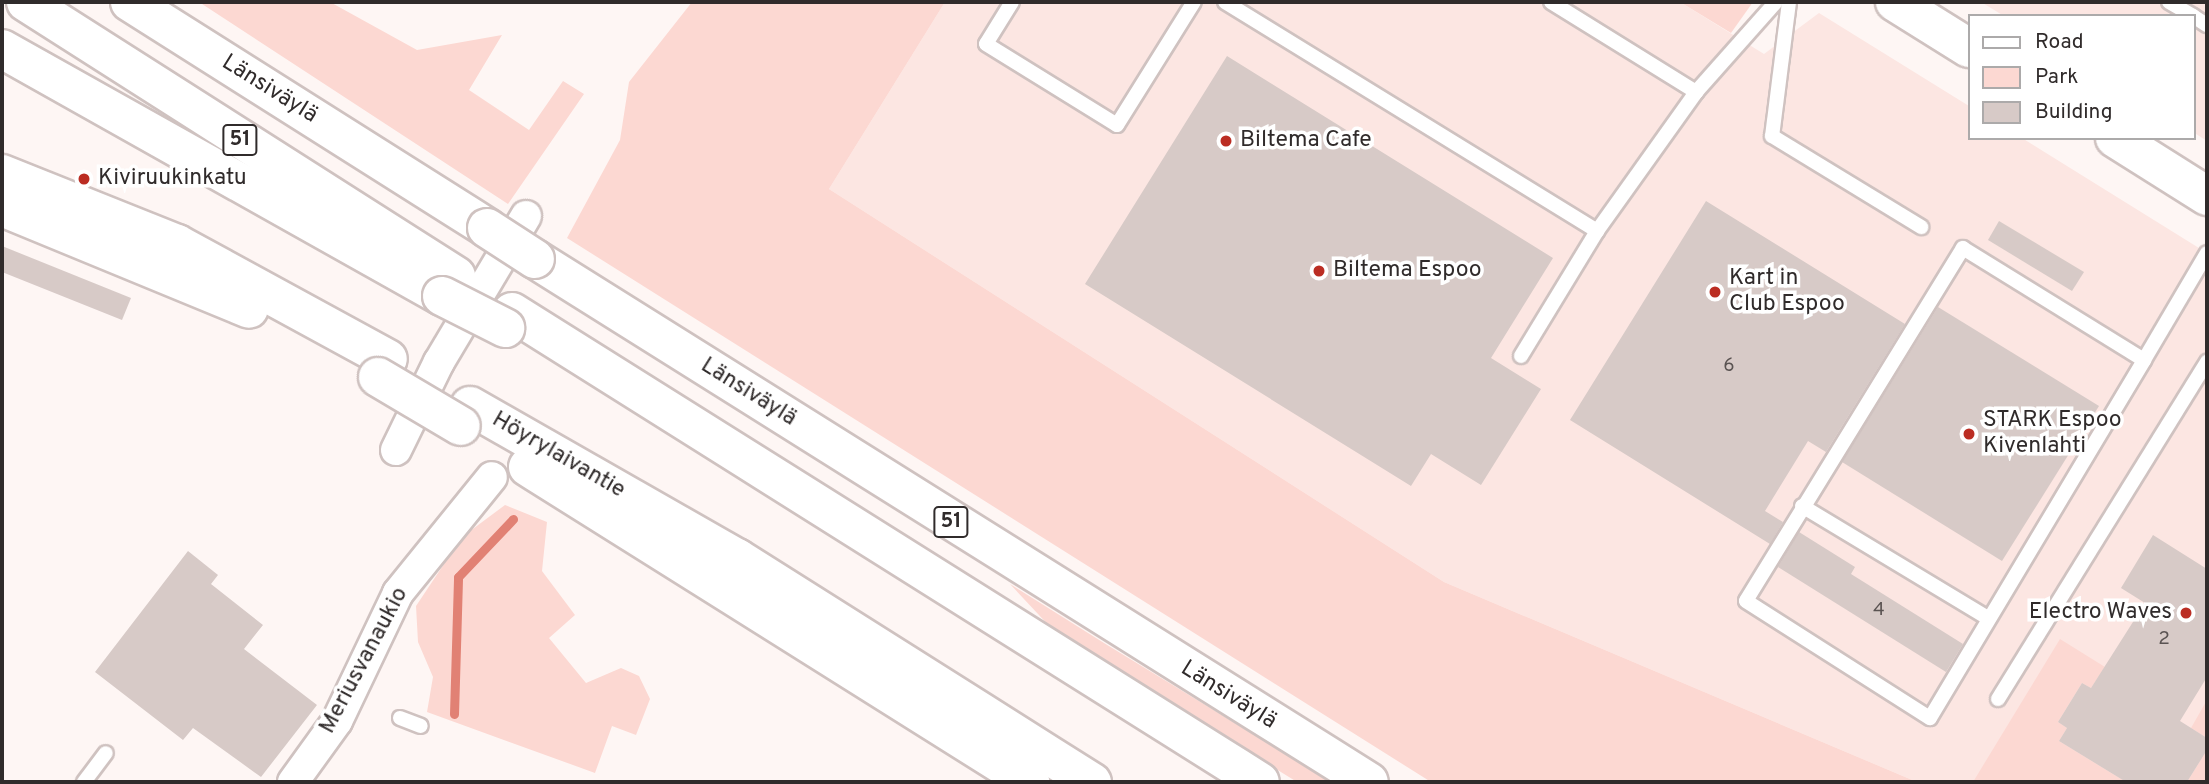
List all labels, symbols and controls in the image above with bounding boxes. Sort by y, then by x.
legend [1968,14,2195,140]
text: Road [2035,29,2084,56]
street label: Länsiväylä [216,50,322,130]
text: Park [2035,64,2078,91]
text: Building [2035,99,2113,126]
road number: 51 [221,122,259,158]
place label: Biltema Cafe [1240,127,1372,155]
marker: Biltema Cafe [1218,133,1234,149]
place label: Kiviruukinkatu [98,165,247,193]
marker: Kiviruukinkatu [76,171,92,187]
place label: Biltema Espoo [1333,257,1482,285]
marker: Biltema Espoo [1311,263,1327,279]
place label: Kart in Club Espoo [1729,265,1845,319]
marker: Kart in Club Espoo [1707,284,1723,300]
street label: Länsiväylä [695,353,801,433]
house number: 6 [1723,356,1735,378]
street label: Höyrylaivantie [486,407,630,505]
place label: STARK Espoo Kivenlahti [1983,407,2122,461]
marker: STARK Espoo Kivenlahti [1961,426,1977,442]
road number: 51 [932,504,970,540]
street label: Meriusvanaukio [315,583,415,739]
place label: Electro Waves [2028,599,2172,627]
house number: 4 [1873,600,1885,622]
marker: Electro Waves [2178,605,2194,621]
house number: 2 [2158,629,2170,651]
street label: Länsiväylä [1175,656,1281,736]

